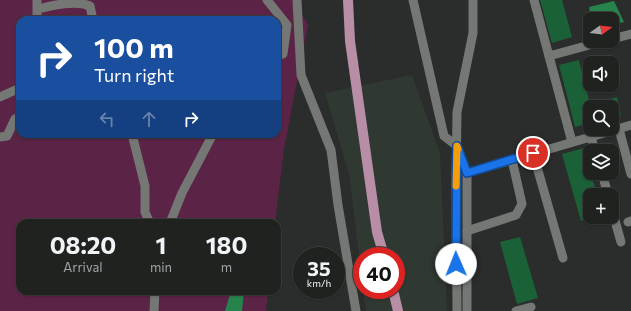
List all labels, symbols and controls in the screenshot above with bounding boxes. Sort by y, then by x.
north arrow [583,12,619,48]
map controls [583,12,619,224]
text: 100 m [94,30,174,64]
icon: right [28,32,80,84]
button: sound [583,56,619,92]
text: Turn right [94,64,174,86]
button: search [583,100,619,136]
icon: left [96,108,118,130]
icon: ahead [138,108,160,130]
icon: right [180,108,202,130]
pin [516,136,550,170]
icon: arrive [522,142,544,164]
button: layers [583,144,619,180]
button: + [583,188,619,224]
text: 08:20 [50,230,116,259]
text: 1 [156,230,166,259]
text: 180 [206,230,247,259]
position arrow [435,243,477,285]
speed limit sign: 40 [353,247,405,299]
text: 35 [307,256,331,280]
text: Arrival [63,259,103,275]
text: min [150,259,172,275]
text: m [221,259,232,275]
text: km/h [307,277,331,289]

